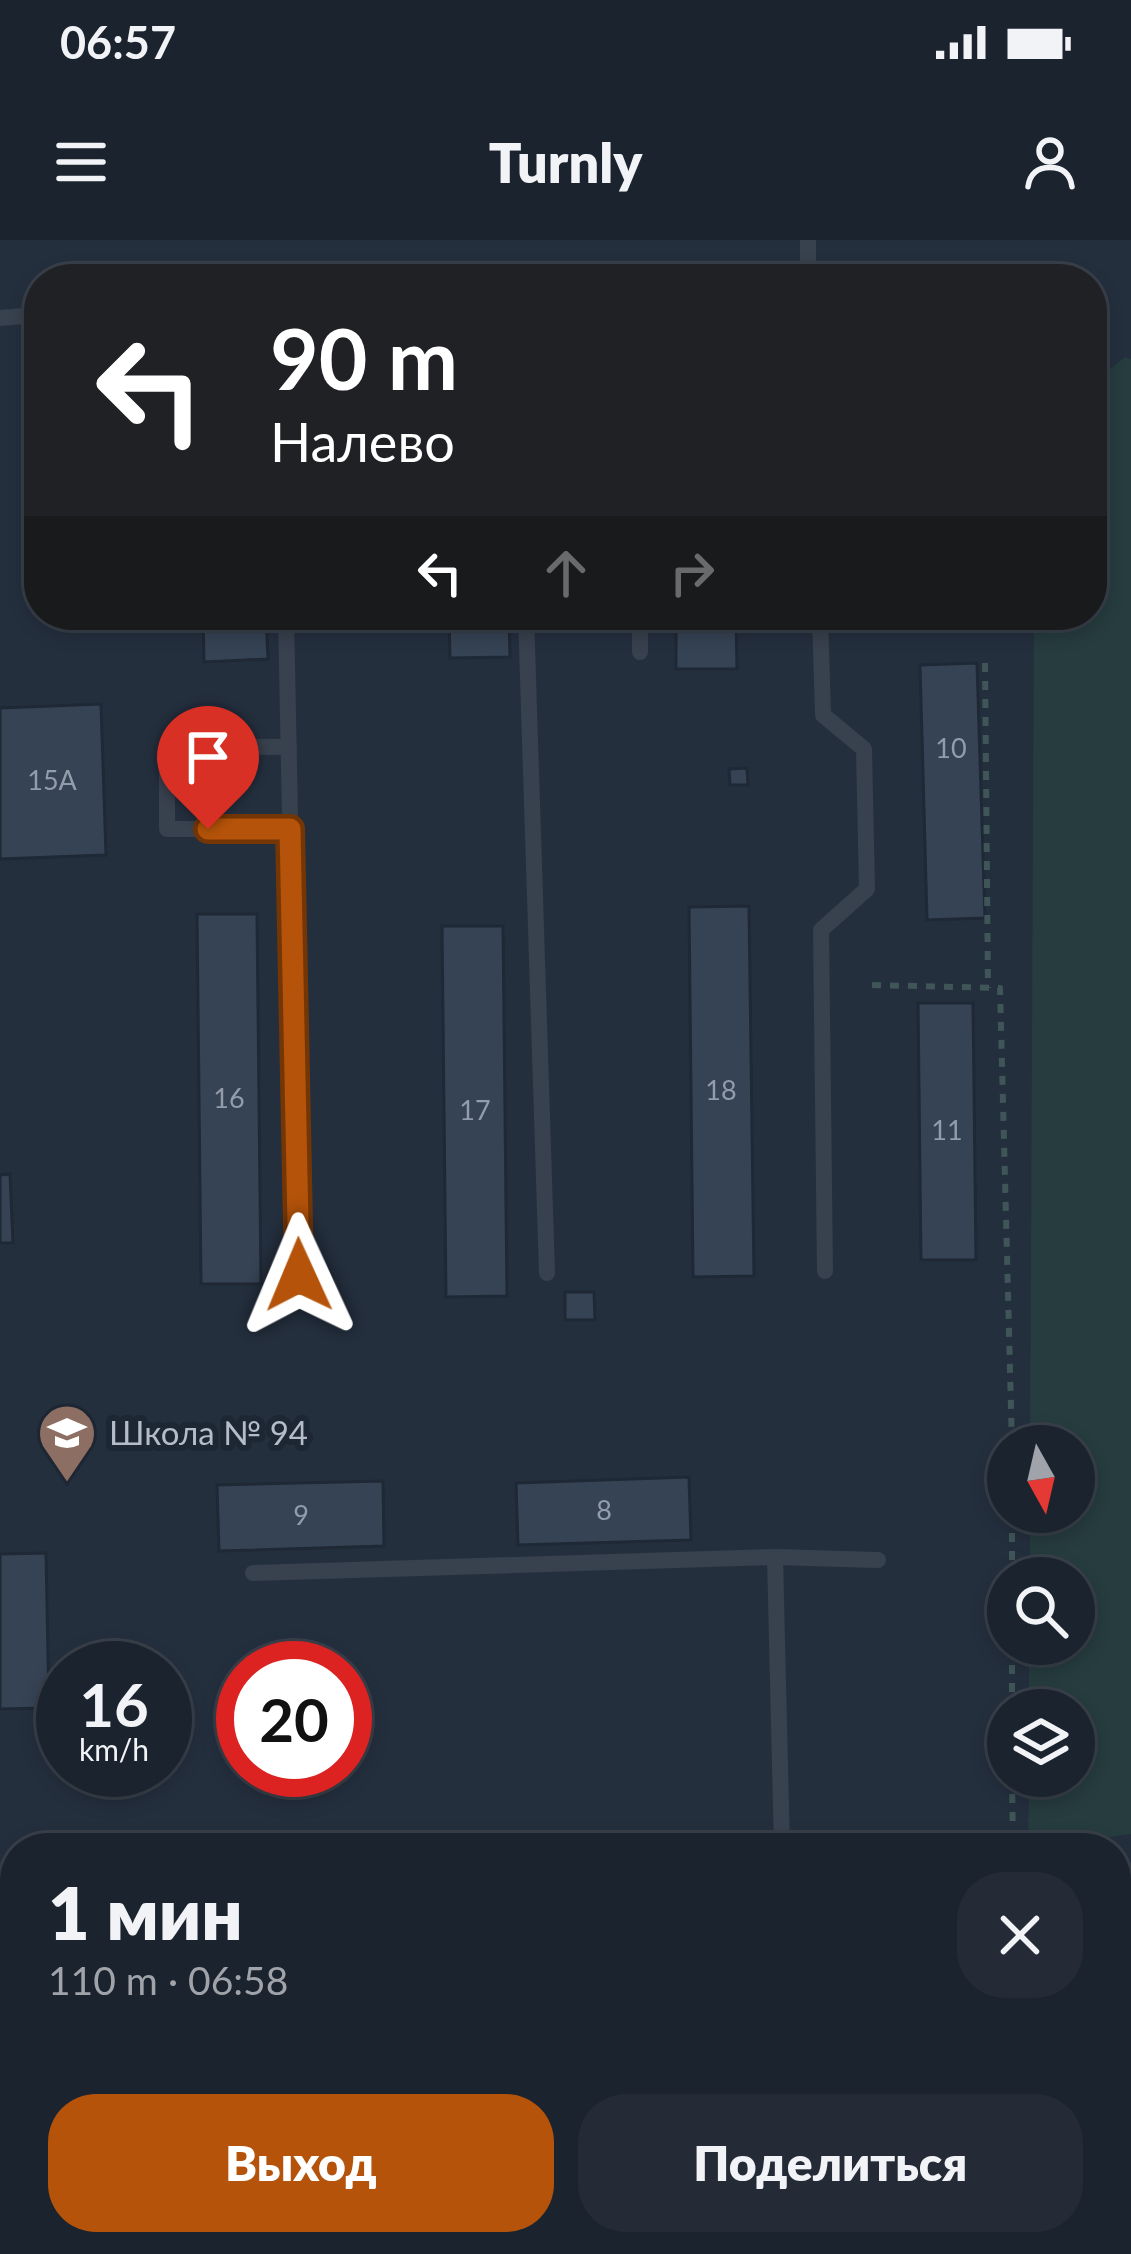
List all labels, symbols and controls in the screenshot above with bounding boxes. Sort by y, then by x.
text: 06:57 [60,15,176,69]
icon: menu [48,129,114,195]
icon: person [1017,129,1083,195]
text: Turnly [489,130,642,195]
text: 90 m [270,307,458,408]
icon: left [72,312,228,468]
text: Налево [270,409,455,474]
icon: left [407,540,473,606]
icon: ahead [533,540,599,606]
icon: right [659,540,725,606]
pin [157,706,259,829]
icon: arrive [175,724,241,790]
house number: 10 [935,731,967,764]
house number: 15А [27,763,78,796]
house number: 18 [705,1073,737,1106]
house number: 16 [213,1081,245,1114]
house number: 17 [459,1093,491,1126]
house number: 11 [931,1113,963,1146]
position arrow [236,1212,362,1338]
school or university icon: Школа № 94 [36,1402,98,1484]
place label: Школа № 94 [109,1412,308,1452]
north arrow [987,1425,1095,1533]
map controls [987,1425,1095,1797]
house number: 8 [596,1493,612,1526]
house number: 9 [293,1498,309,1531]
button: search [987,1557,1095,1665]
speed limit sign: 20 [216,1641,372,1797]
text: 16 [79,1668,149,1740]
button: layers [987,1689,1095,1797]
text: km/h [79,1731,149,1767]
text: 1 мин [48,1869,243,1955]
button: close [957,1872,1083,1998]
text: 110 m · 06:58 [48,1957,288,2003]
button: Выход [48,2094,554,2232]
button: Поделиться [578,2094,1083,2232]

